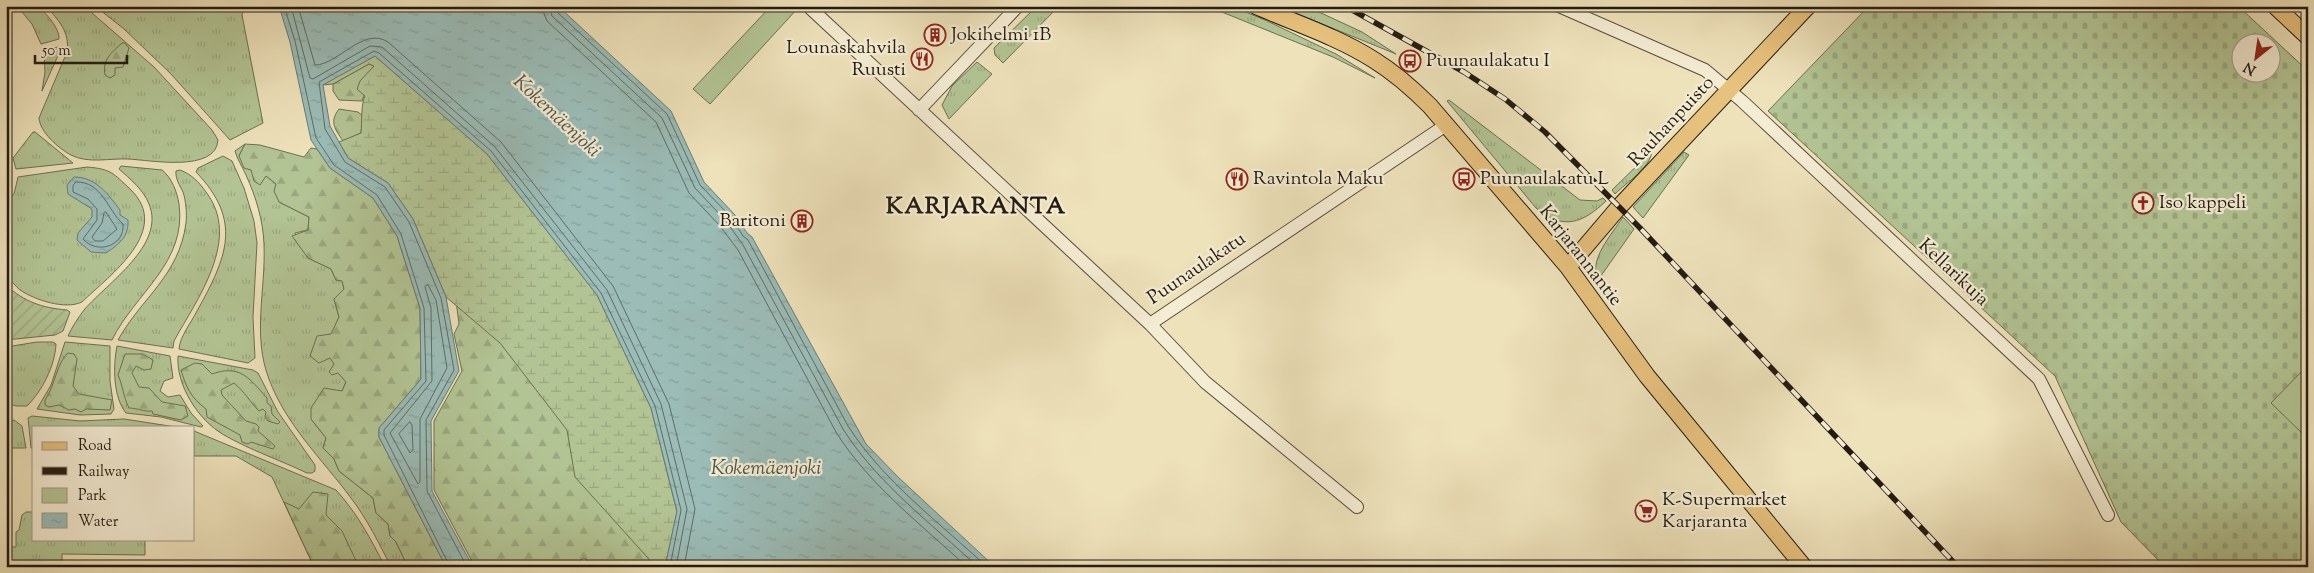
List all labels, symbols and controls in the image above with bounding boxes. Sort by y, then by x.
place label: Jokihelmi 1B [950,22,1051,49]
building icon: Jokihelmi 1B [923,23,947,47]
scale bar [35,32,128,64]
north arrow [2232,32,2282,82]
place label: Lounaskahvila Ruusti [786,35,906,84]
text: 50 m [41,41,71,62]
restaurant icon: Lounaskahvila Ruusti [910,47,934,71]
place label: Puunaulakatu I [1426,48,1550,75]
bus stop icon: Puunaulakatu I [1398,49,1422,73]
text: N [2241,56,2260,79]
water label: Kokemäenjoki [506,69,606,165]
street label: Rauhanpuisto [1623,71,1721,173]
place label: Ravintola Maku [1253,166,1384,193]
place label: Puunaulakatu L [1480,166,1609,193]
restaurant icon: Ravintola Maku [1225,167,1249,191]
bus stop icon: Puunaulakatu L [1452,167,1476,191]
district label: KARJARANTA [886,190,1066,224]
place label: Iso kappeli [2159,190,2246,217]
church icon: Iso kappeli [2131,191,2155,215]
street label: Karjarannantie [1532,200,1628,312]
place label: Baritoni [720,208,786,235]
building icon: Baritoni [790,209,814,233]
street label: Puunaulakatu [1142,226,1252,312]
street label: Kellarikuja [1911,233,1995,313]
legend [32,426,195,540]
text: Road [78,436,112,457]
water label: Kokemäenjoki [711,455,821,484]
text: Railway [78,462,130,483]
text: Park [78,486,107,507]
place label: K-Supermarket Karjaranta [1662,487,1787,536]
supermarket icon: K-Supermarket Karjaranta [1634,499,1658,523]
text: Water [78,512,119,533]

